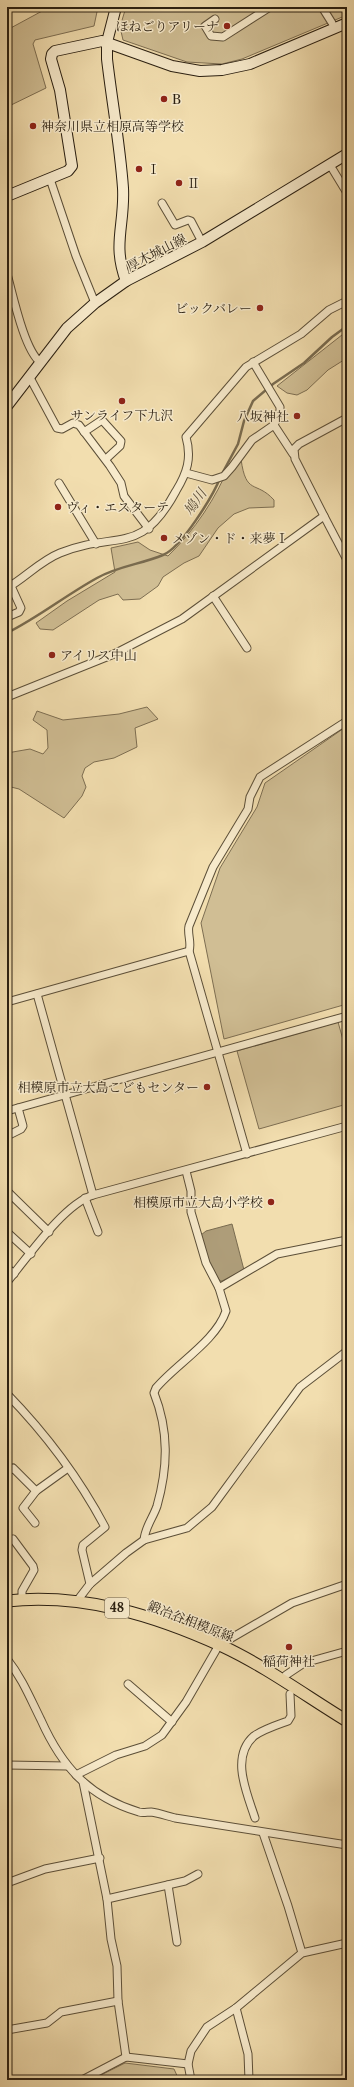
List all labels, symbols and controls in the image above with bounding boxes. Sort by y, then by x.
place label: ほねごりアリーナ [116,18,219,34]
marker: ほねごりアリーナ [222,21,232,31]
place label: B [172,91,181,107]
marker: B [159,94,169,104]
place label: 神奈川県立相原高等学校 [41,118,184,134]
marker: 神奈川県立相原高等学校 [28,121,38,131]
place label: Ⅰ [147,161,160,177]
marker: Ⅰ [134,164,144,174]
place label: Ⅱ [187,175,200,191]
marker: Ⅱ [174,178,184,188]
street label: 厚木城山線 [123,230,189,274]
place label: ビックバレー [175,300,252,316]
marker: ビックバレー [255,303,265,313]
marker: サンライフ下九沢 [117,396,127,406]
place label: サンライフ下九沢 [71,407,173,423]
place label: 八坂神社 [237,408,289,424]
marker: 八坂神社 [292,411,302,421]
water label: 鳩川 [180,484,212,519]
place label: ヴィ・エスターテ [66,499,169,515]
marker: ヴィ・エスターテ [53,502,63,512]
place label: メゾン・ド・来夢Ⅰ [172,530,289,546]
marker: メゾン・ド・来夢Ⅰ [159,533,169,543]
place label: アイリス中山 [60,647,137,663]
marker: アイリス中山 [47,650,57,660]
place label: 相模原市立大島こどもセンター [18,1079,199,1095]
marker: 相模原市立大島こどもセンター [202,1082,212,1092]
place label: 相模原市立大島小学校 [133,1194,263,1210]
marker: 相模原市立大島小学校 [266,1197,276,1207]
street label: 鍛冶谷相模原線 [146,1597,236,1645]
road number: 48 [105,1598,129,1618]
marker: 稲荷神社 [284,1642,294,1652]
place label: 稲荷神社 [263,1653,315,1669]

